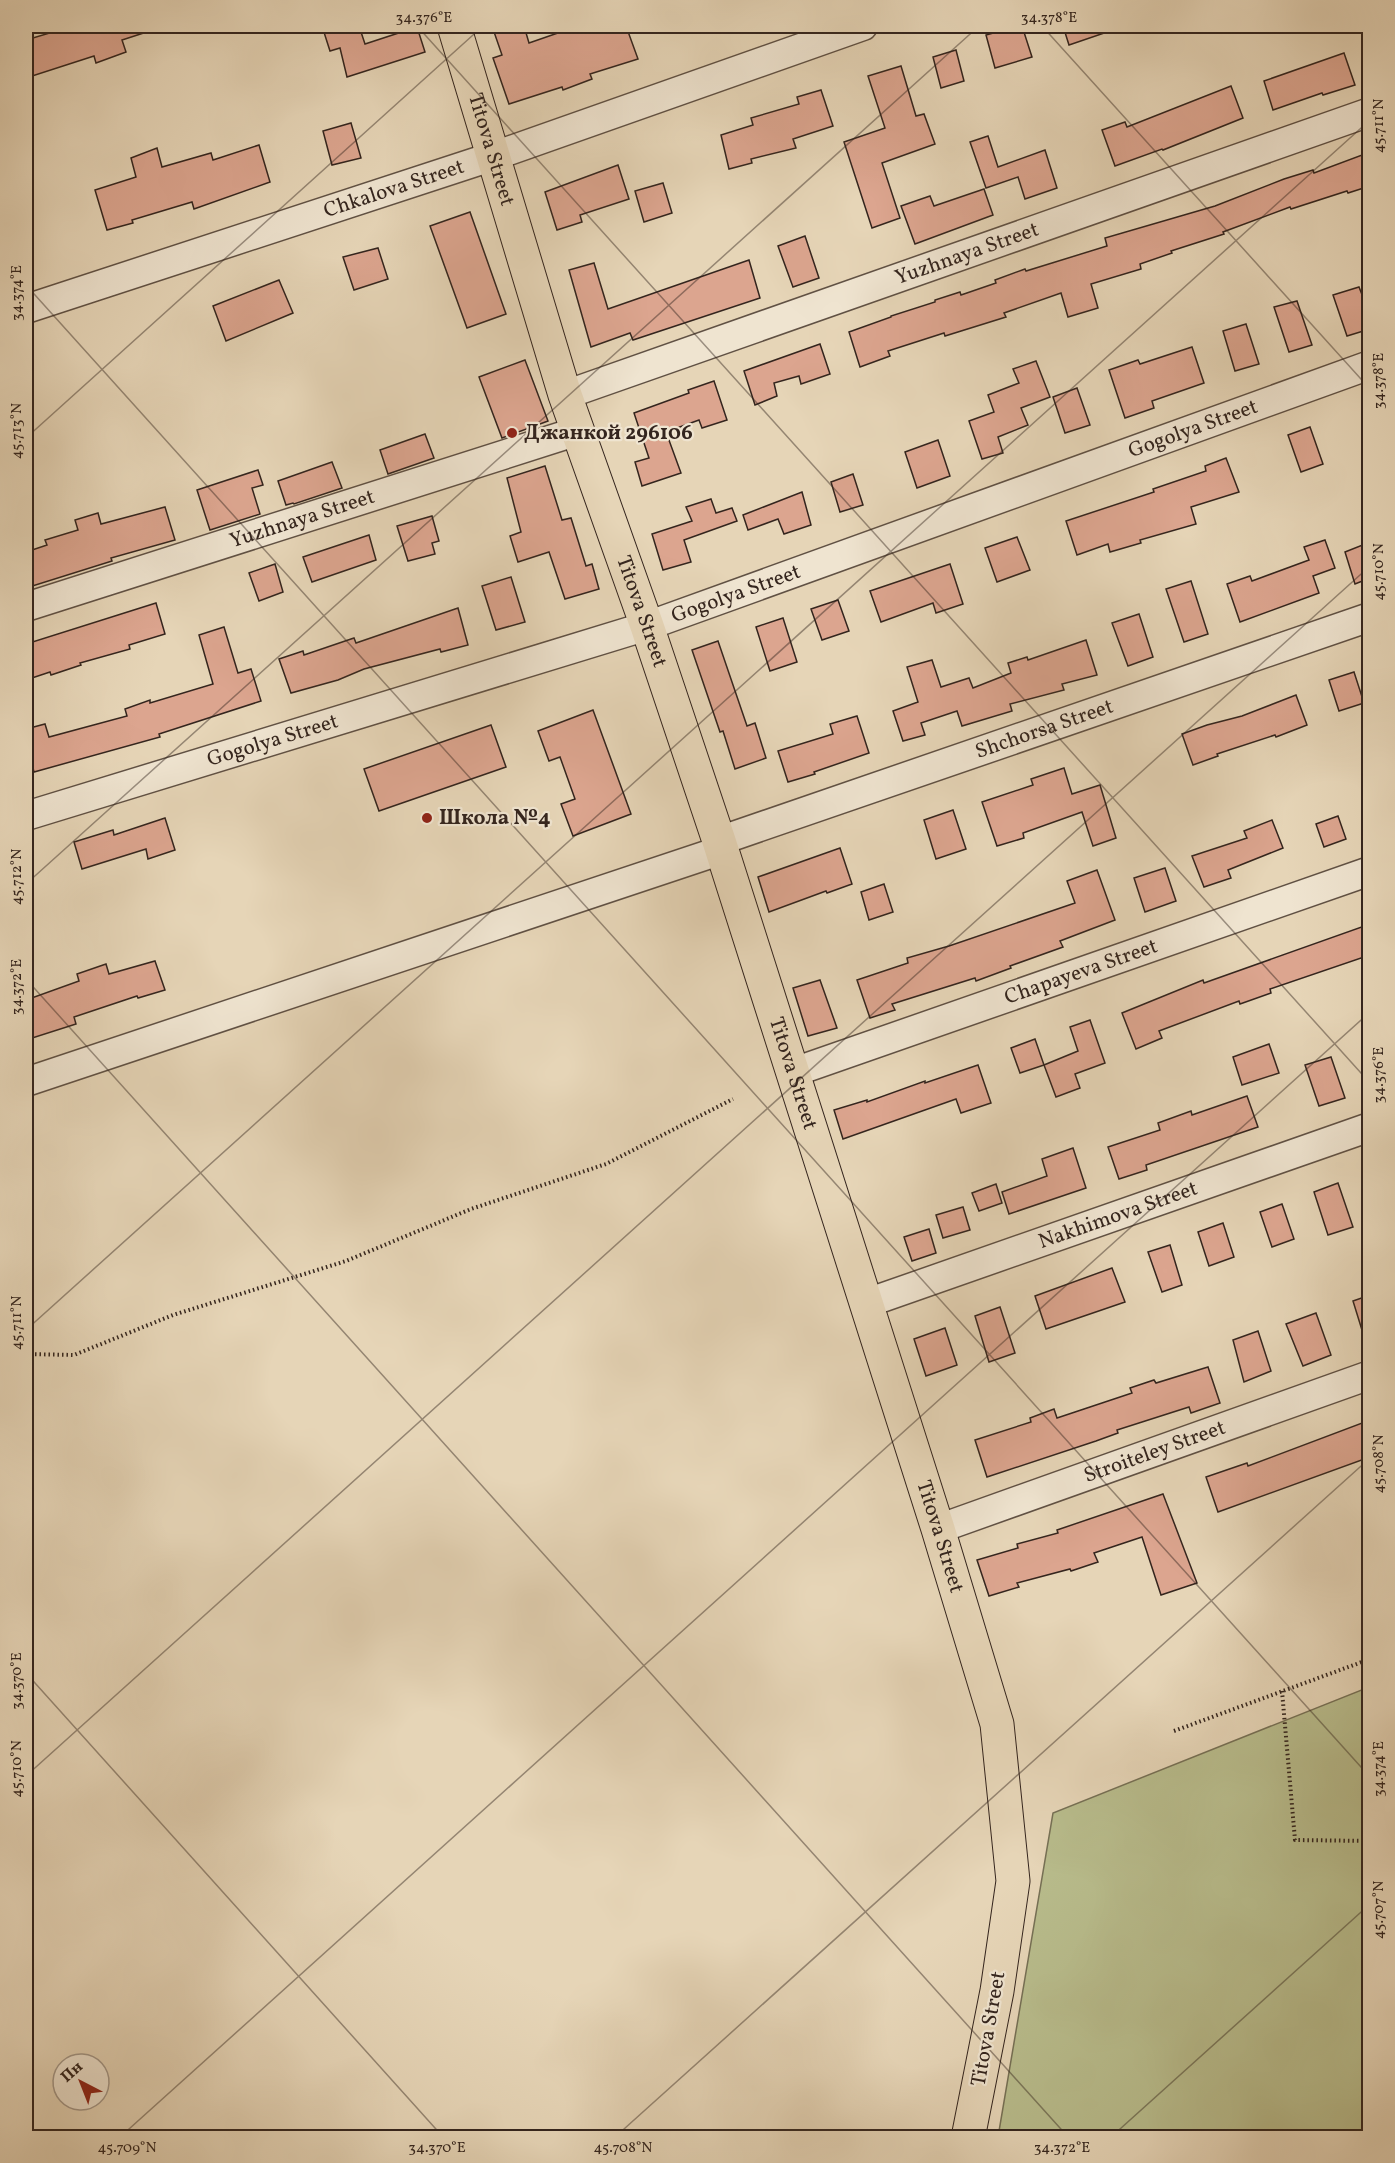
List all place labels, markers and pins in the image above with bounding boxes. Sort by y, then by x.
place label: Джанкой 296106 [524,419,693,448]
marker: Джанкой 296106 [505,426,519,440]
place label: Школа №4 [439,804,551,833]
marker: Школа №4 [420,811,434,825]

